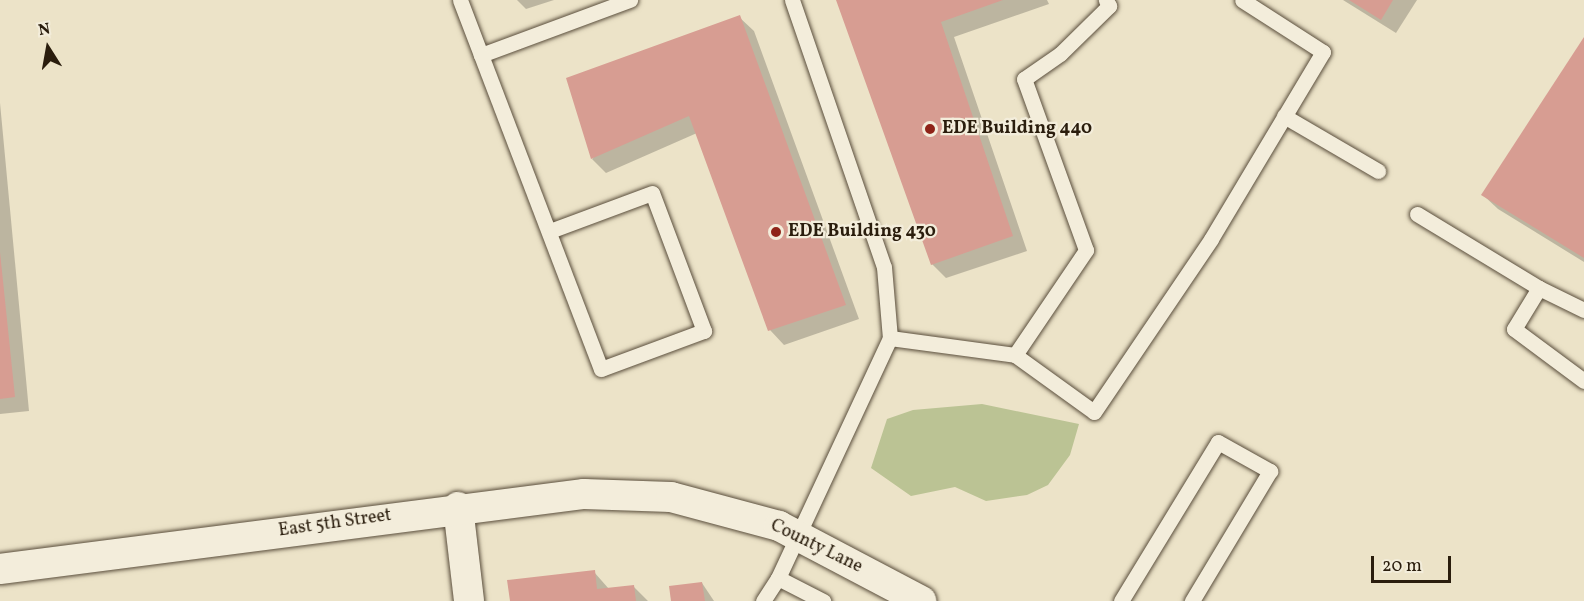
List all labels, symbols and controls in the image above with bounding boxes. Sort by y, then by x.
north arrow [18,18,78,78]
text: N [37,18,52,42]
place label: EDE Building 440 [942,118,1092,140]
marker: EDE Building 440 [923,122,937,136]
place label: EDE Building 430 [788,221,936,243]
marker: EDE Building 430 [769,225,783,239]
street label: East 5th Street [277,505,393,543]
street label: County Lane [766,515,866,579]
scale bar [1374,544,1454,582]
text: 20 m [1382,554,1422,579]

